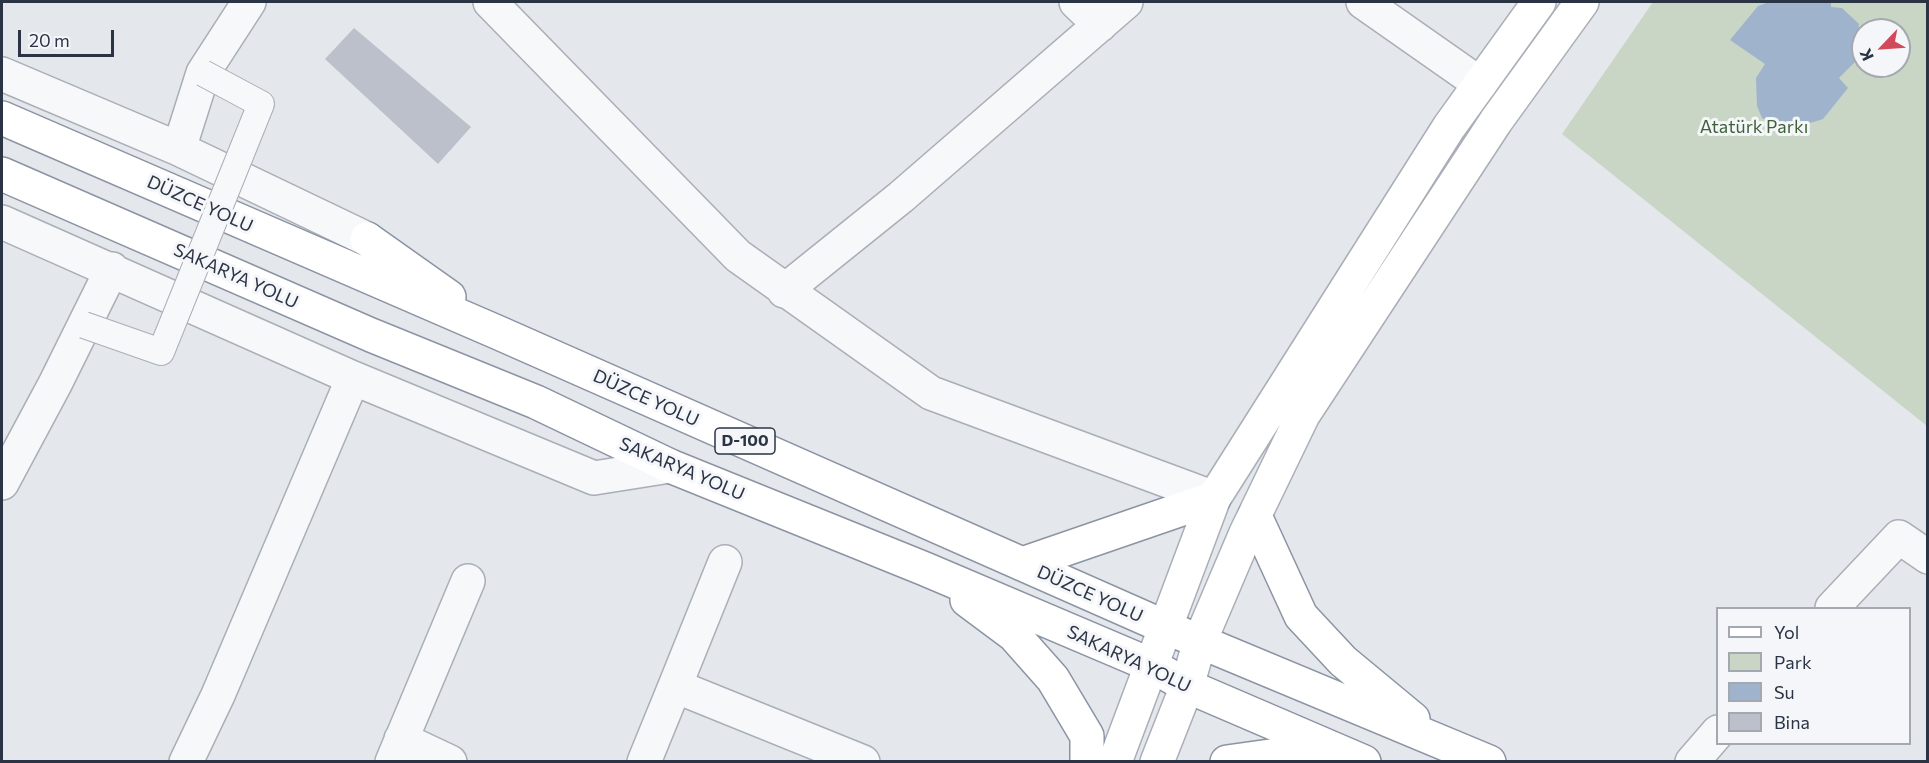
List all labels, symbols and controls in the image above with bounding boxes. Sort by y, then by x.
scale bar [21,18,117,56]
north arrow [1851,18,1911,78]
text: 20 m [29,29,70,51]
text: K [1855,46,1877,64]
park label: Atatürk Parkı [1700,116,1808,138]
street label: DÜZCE YOLU [144,171,256,237]
street label: SAKARYA YOLU [170,239,302,313]
street label: DÜZCE YOLU [590,365,702,431]
road number: D-100 [715,428,775,454]
street label: SAKARYA YOLU [616,433,748,505]
street label: DÜZCE YOLU [1034,561,1146,627]
legend [1716,607,1911,745]
street label: SAKARYA YOLU [1064,621,1194,697]
text: Yol [1774,621,1799,643]
text: Park [1774,651,1812,673]
text: Su [1774,681,1795,703]
text: Bina [1774,711,1810,733]

